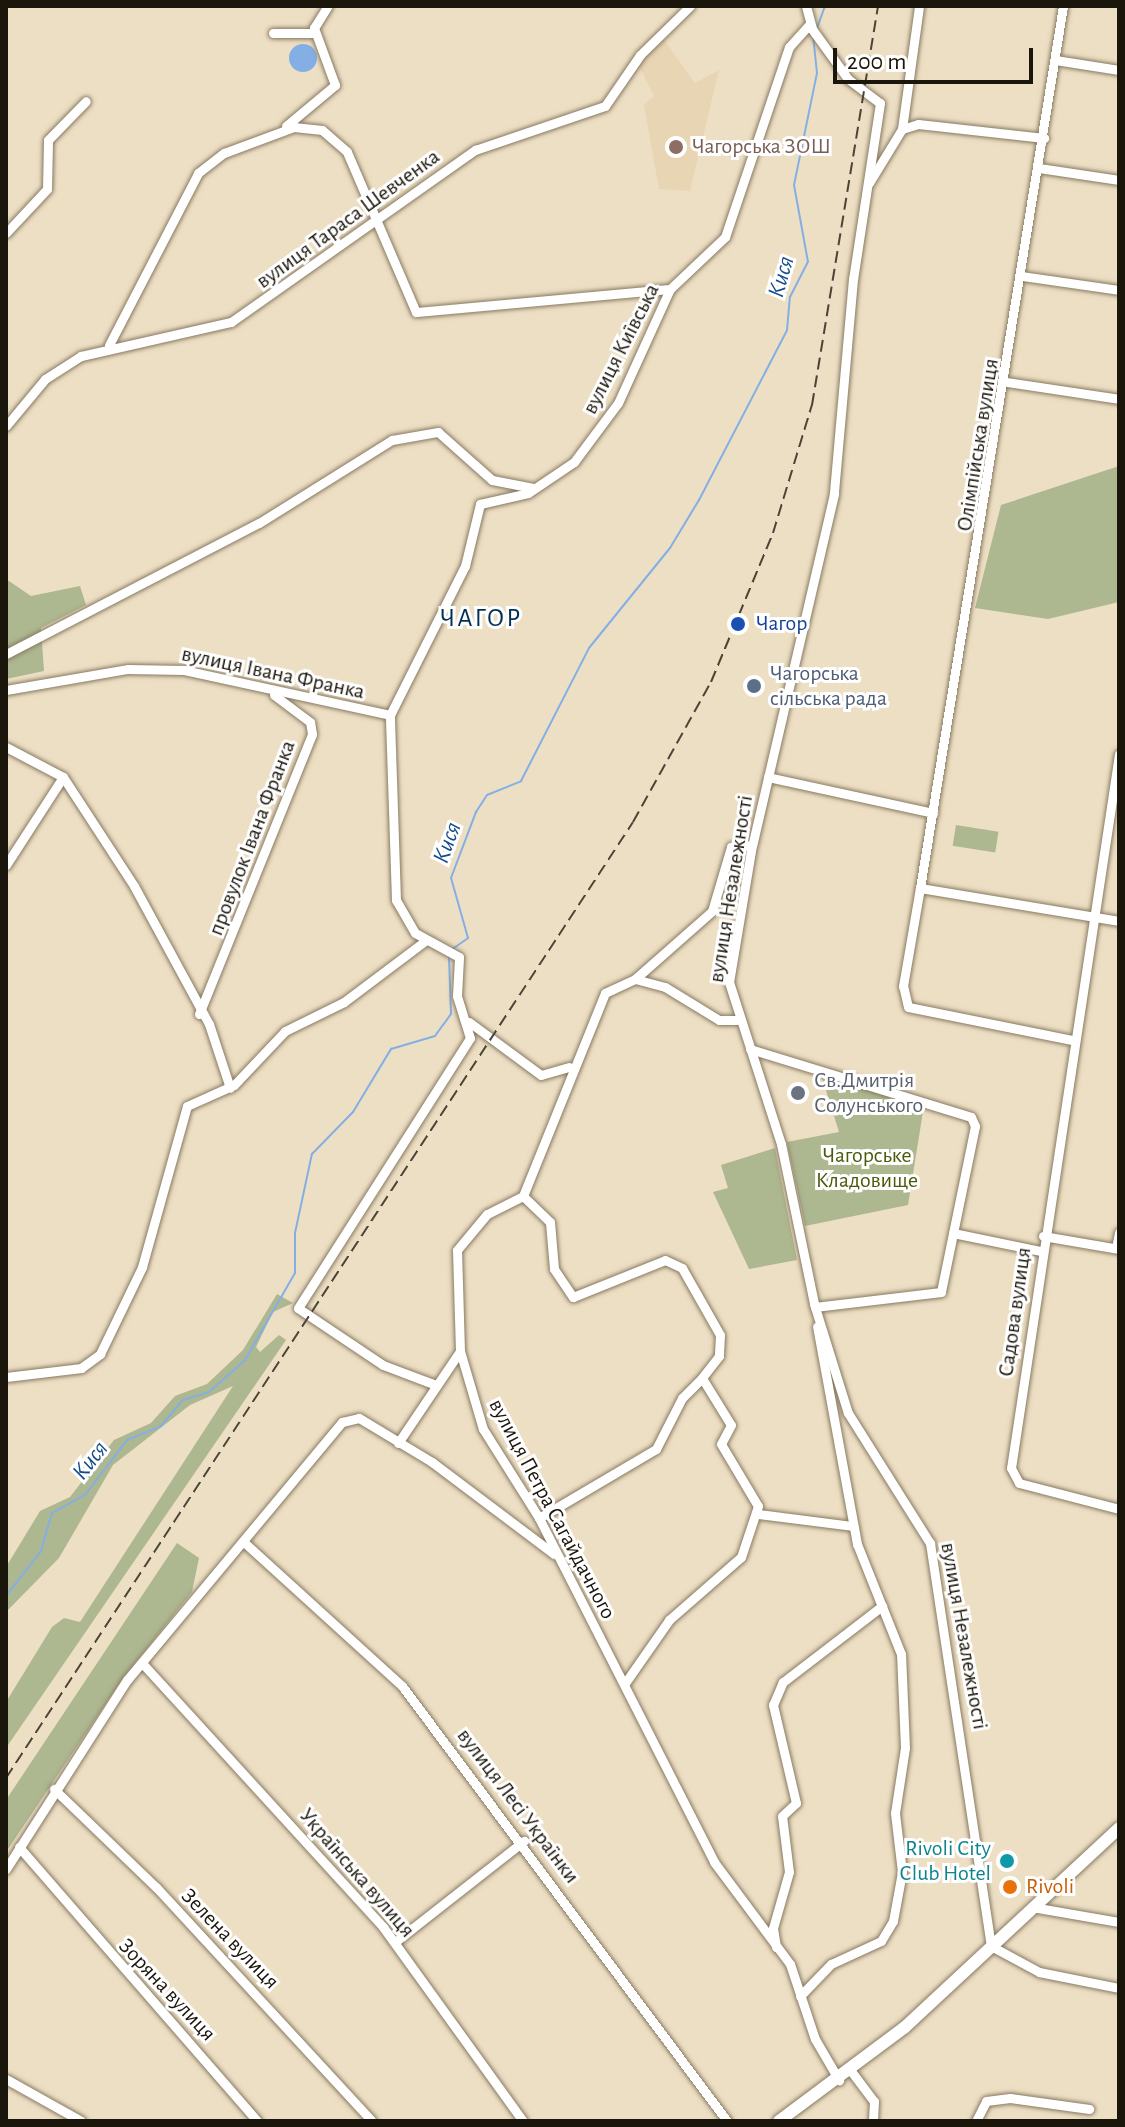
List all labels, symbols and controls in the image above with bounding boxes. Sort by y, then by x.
scale bar [837,32,1037,82]
text: 200 m [847,50,906,74]
place label: Чагорська ЗОШ [692,134,831,160]
marker: Чагорська ЗОШ [667,138,685,156]
street label: вулиця Тараса Шевченка [251,143,445,295]
water label: Кися [762,253,802,301]
street label: вулиця Київська [577,279,665,419]
street label: Олімпійська вулиця [951,357,1005,533]
district label: ЧАГОР [440,603,522,635]
place label: Чагор [756,611,807,637]
marker: Чагор [727,613,749,635]
street label: вулиця Івана Франка [179,641,367,705]
place label: Чагорська сільська рада [770,660,887,712]
marker: Чагорська сільська рада [745,677,763,695]
street label: провулок Івана Франка [203,737,301,939]
street label: вулиця Незалежності [703,793,759,985]
water label: Кися [427,819,469,867]
place label: Св.Дмитрія Солунського [814,1067,923,1118]
marker: Св.Дмитрія Солунського [789,1084,807,1102]
park label: Чагорське Кладовище [816,1142,918,1194]
street label: Садова вулиця [993,1246,1037,1378]
street label: вулиця Петра Сагайдачного [483,1394,621,1624]
water label: Кися [67,1436,115,1486]
street label: вулиця Незалежності [935,1540,993,1732]
street label: вулиця Лесі Українки [451,1723,585,1889]
street label: Українська вулиця [294,1803,420,1943]
place label: Rivoli Сity Сlub Hotel [899,1835,991,1886]
marker: Rivoli Сity Сlub Hotel [998,1852,1016,1870]
place label: Rivoli [1026,1874,1074,1900]
marker: Rivoli [1001,1878,1019,1896]
street label: Зелена вулиця [175,1883,285,1995]
street label: Зоряна вулиця [113,1933,221,2047]

